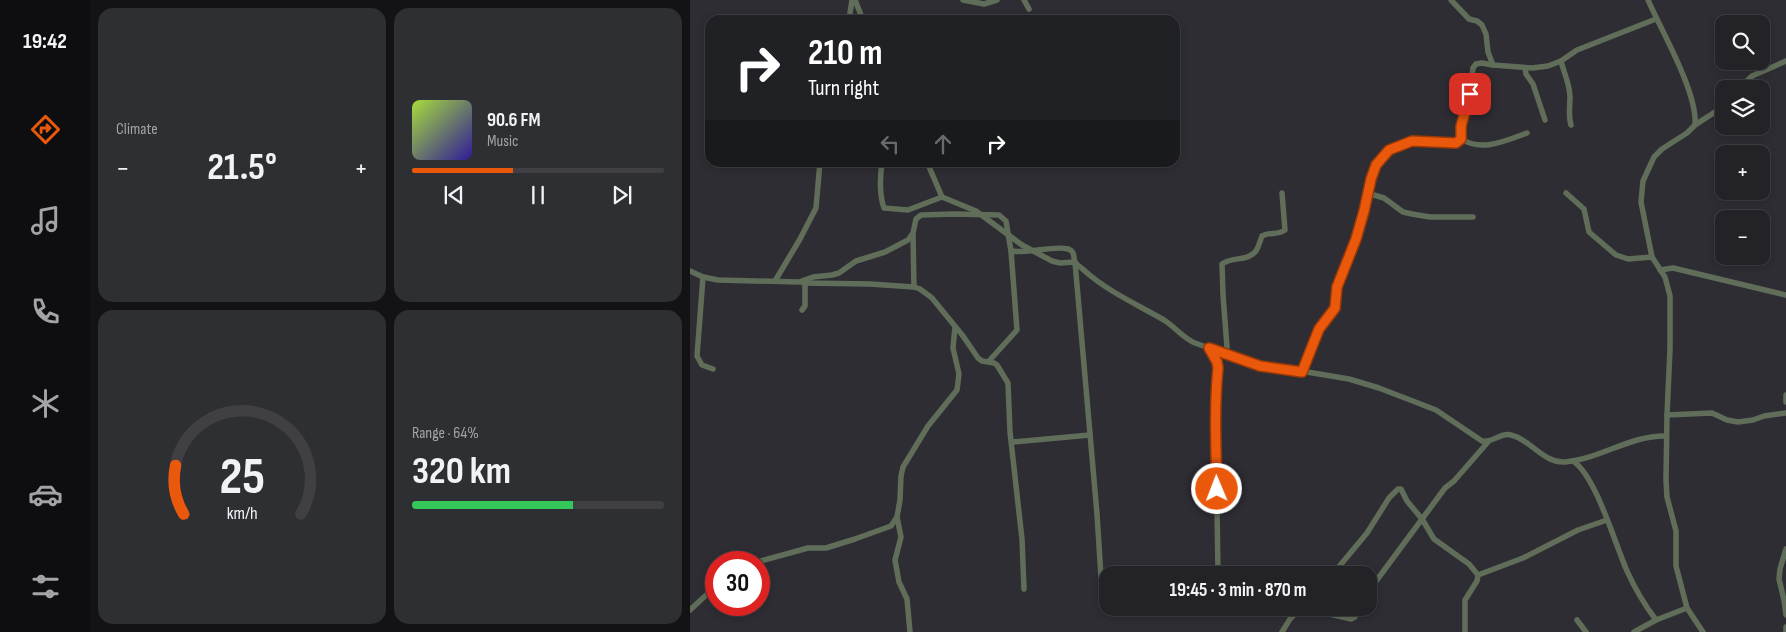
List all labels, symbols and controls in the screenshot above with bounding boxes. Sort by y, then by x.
map controls [1715,15,1770,265]
button: search [1715,15,1770,70]
text: 19:42 [23,28,67,55]
text: 210 m [808,32,882,75]
icon: right [725,35,790,100]
pin [1449,73,1491,115]
text: Turn right [808,75,879,102]
icon: arrive [1456,80,1484,108]
button: layers [1715,80,1770,135]
text: 90.6 FM [487,109,540,132]
icon: directions [28,112,63,147]
text: Climate [116,120,158,139]
icon: left [876,130,904,158]
icon: ahead [929,130,957,158]
icon: right [982,130,1010,158]
text: Music [487,132,518,151]
text: 21.5° [207,145,277,190]
button: + [1715,145,1770,200]
text: − [116,152,130,185]
text: + [354,152,368,185]
icon: previous [440,181,468,209]
icon: pause [524,181,552,209]
icon: next [608,181,636,209]
icon: music [28,203,63,238]
button: − [1715,210,1770,265]
icon: phone [28,294,63,329]
icon: climate [28,386,63,421]
text: Range · 64% [412,424,479,443]
text: 25 [219,446,265,509]
text: 320 km [412,449,511,494]
position arrow [1190,462,1242,514]
icon: car [28,477,63,512]
text: km/h [227,503,257,524]
speed limit sign: 30 [705,551,770,616]
icon: filters [28,569,63,604]
text: 19:45 · 3 min · 870 m [1170,579,1306,602]

